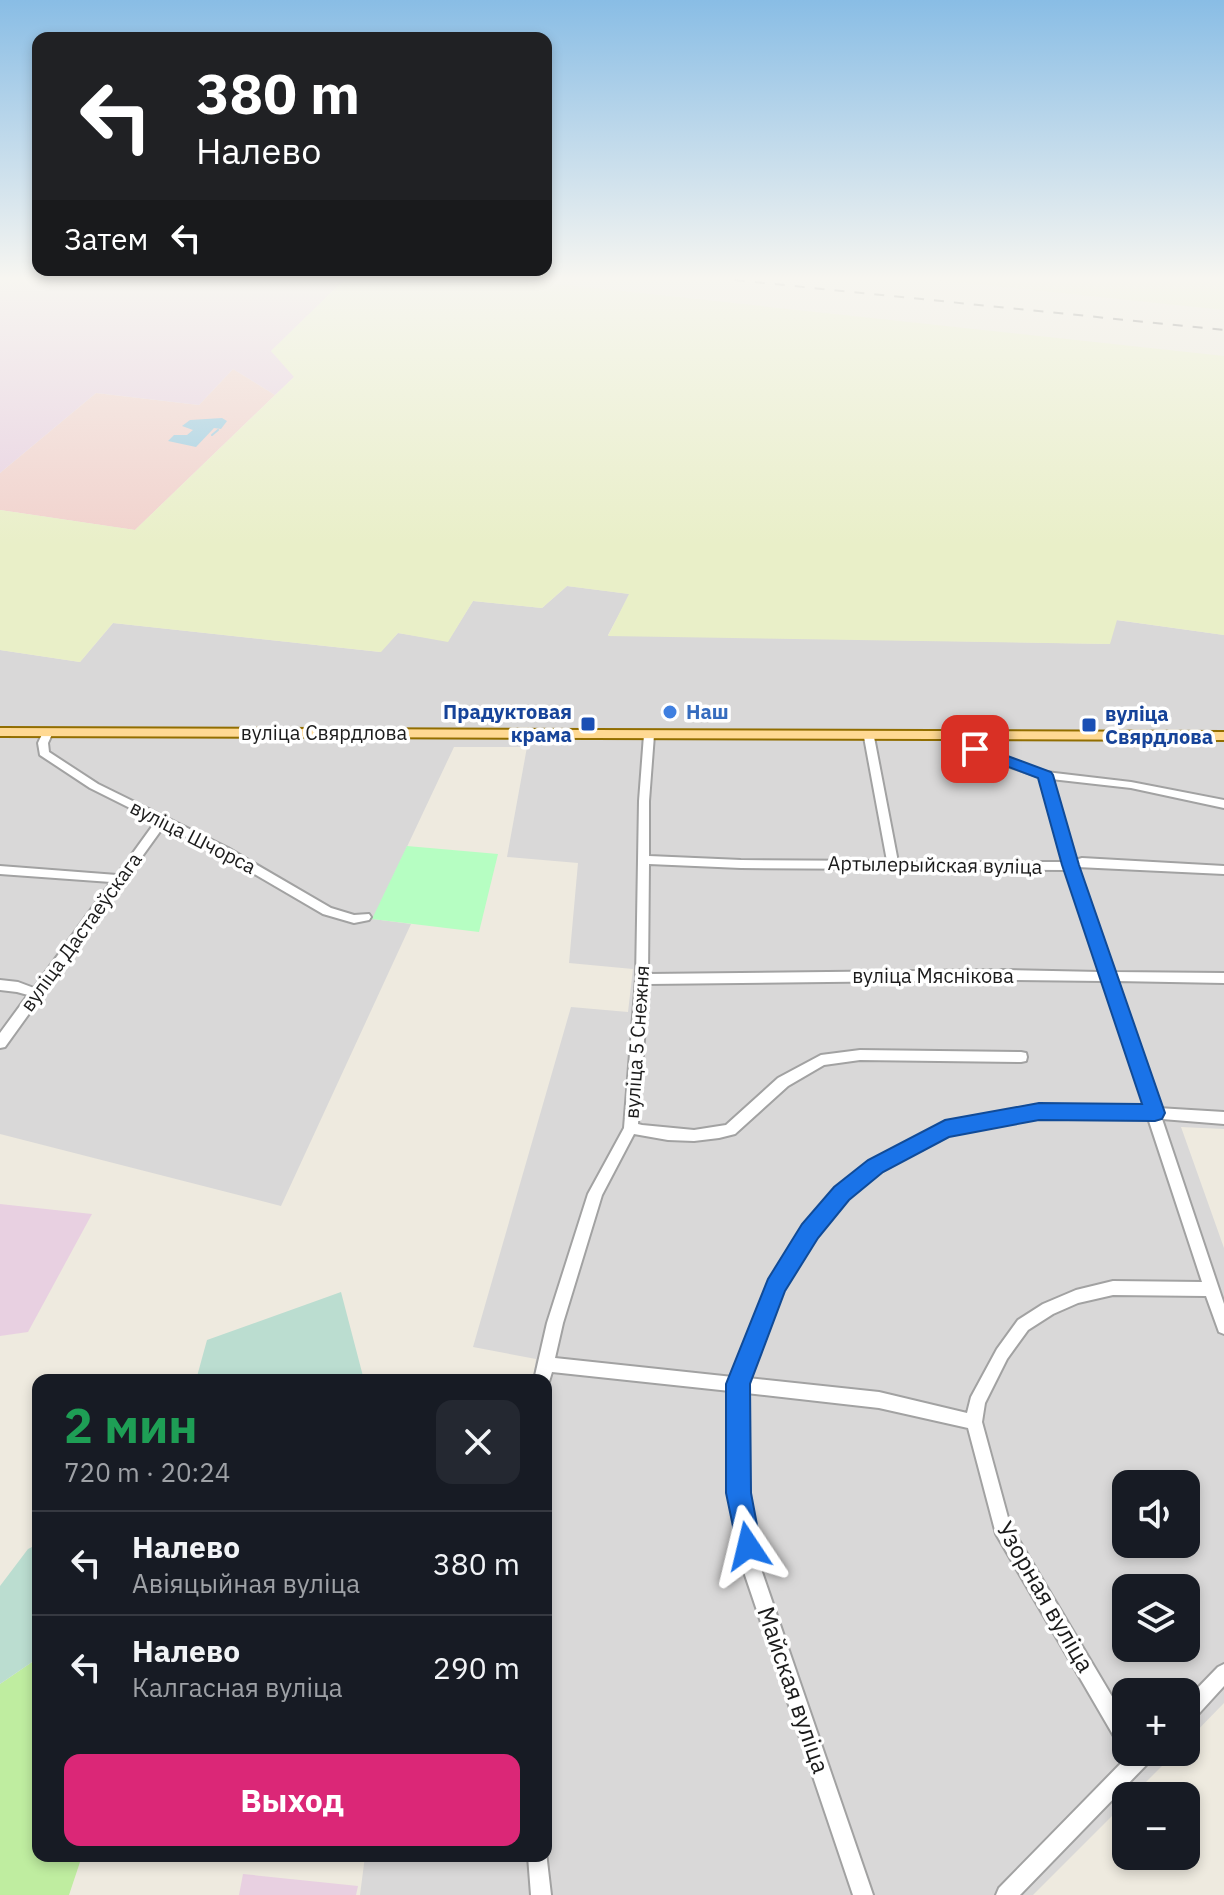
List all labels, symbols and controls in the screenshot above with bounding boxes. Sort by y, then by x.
text: 380 m [196,57,360,129]
icon: left [64,64,168,168]
text: Налево [196,127,321,174]
icon: left [164,216,208,260]
text: Затем [64,219,148,258]
place label: Прадуктовая крама [443,698,572,748]
place label: Наш [686,698,729,725]
place label: вуліца Свярдлова [1105,700,1213,750]
marker: Наш [661,703,679,721]
marker: Прадуктовая крама [579,715,597,733]
pin [941,715,1009,783]
marker: вуліца Свярдлова [1080,716,1098,734]
street label: вуліца Свярдлова [241,719,408,746]
icon: arrive [953,727,997,771]
street label: вуліца Шчорса [126,793,261,880]
street label: вуліца Дастаеўскага [14,846,148,1017]
street label: Артылерыйская вуліца [827,849,1043,880]
street label: вуліца Мяснікова [852,962,1014,989]
street label: вуліца 5 Снежня [618,964,655,1120]
text: 2 мин [64,1394,198,1456]
button: close [436,1400,520,1484]
text: 720 m · 20:24 [64,1455,230,1489]
map controls [1112,1470,1200,1870]
button: sound [1112,1470,1200,1558]
position arrow [706,1504,790,1588]
street label: Узорная вуліца [990,1515,1102,1678]
text: Налево [132,1527,240,1566]
icon: left [64,1541,108,1585]
text: 380 m [433,1544,520,1583]
text: Авіяцыйная вуліца [132,1566,360,1600]
button: layers [1112,1574,1200,1662]
street label: Майская вуліца [750,1602,838,1777]
text: Налево [132,1631,240,1670]
icon: left [64,1645,108,1689]
text: 290 m [433,1648,520,1687]
text: Калгасная вуліца [132,1670,343,1704]
button: + [1112,1678,1200,1766]
button: Выход [64,1754,520,1846]
button: − [1112,1782,1200,1870]

